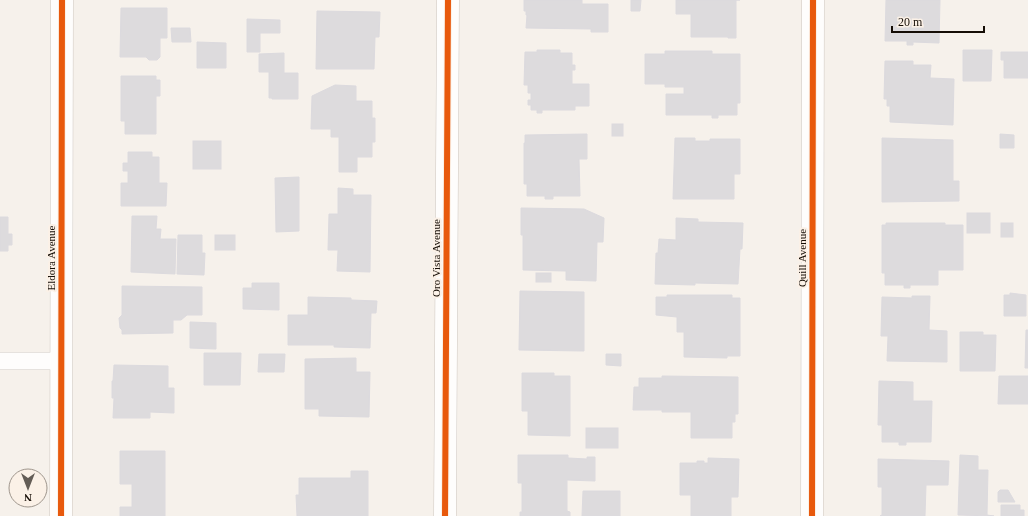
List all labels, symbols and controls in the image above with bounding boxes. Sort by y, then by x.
scale bar [892,8,984,34]
text: 20 m [898,15,923,29]
street label: Oro Vista Avenue [430,219,442,297]
street label: Eldora Avenue [45,225,57,290]
street label: Quill Avenue [796,229,808,287]
north arrow [8,468,48,508]
text: N [24,492,32,504]

